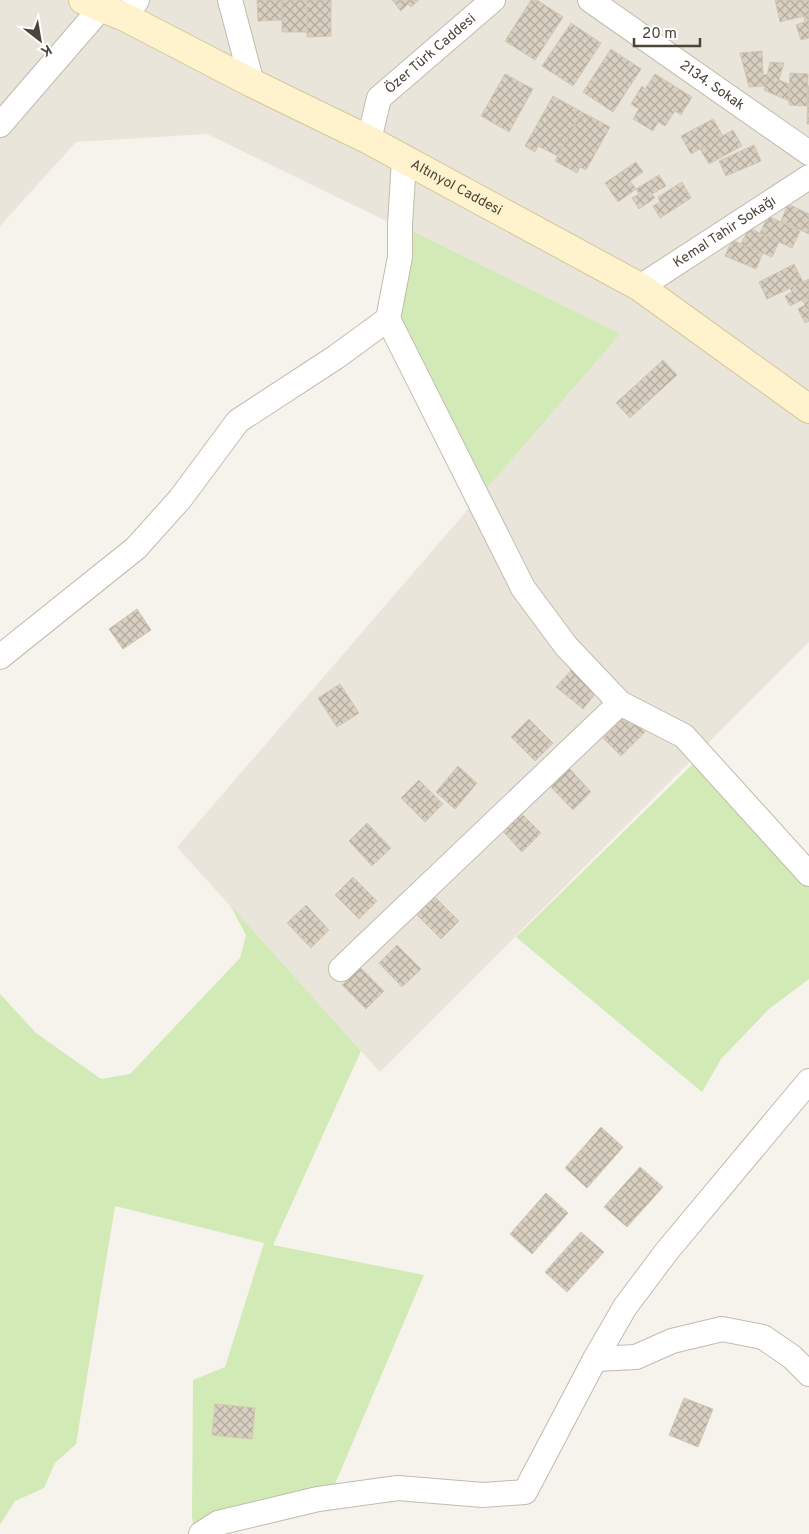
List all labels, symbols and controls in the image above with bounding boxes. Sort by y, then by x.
street label: Özer Türk Caddesi [381,10,479,98]
north arrow [15,15,65,65]
scale bar [634,15,700,47]
text: 20 m [642,25,677,44]
text: K [37,40,55,60]
street label: 2134. Sokak [676,57,748,114]
street label: Altınyol Caddesi [408,156,505,219]
street label: Kemal Tahir Sokağı [670,192,779,272]

